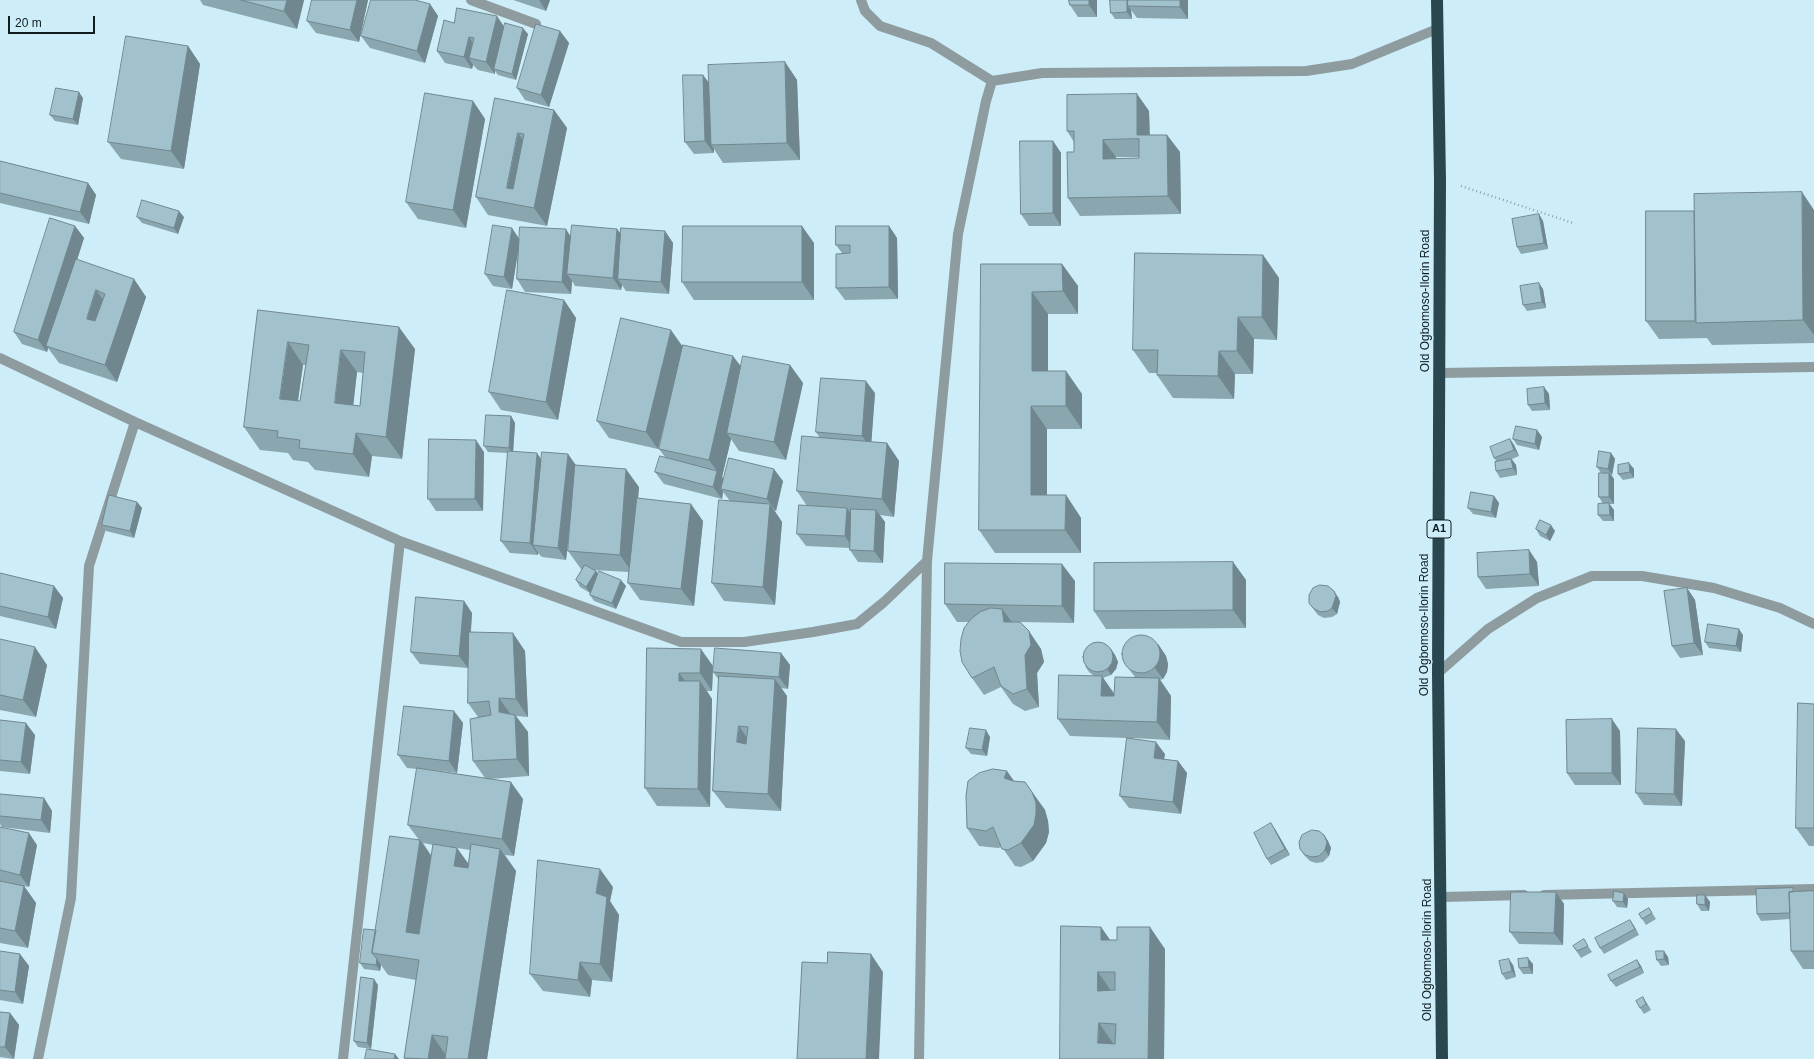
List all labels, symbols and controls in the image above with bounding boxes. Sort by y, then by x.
scale bar [10,8,97,34]
text: 20 m [15,16,42,30]
street label: Old Ogbomoso-Ilorin Road [1419,230,1433,372]
road number: A1 [1427,520,1451,538]
street label: Old Ogbomoso-Ilorin Road [1418,554,1432,696]
street label: Old Ogbomoso-Ilorin Road [1421,879,1435,1021]

